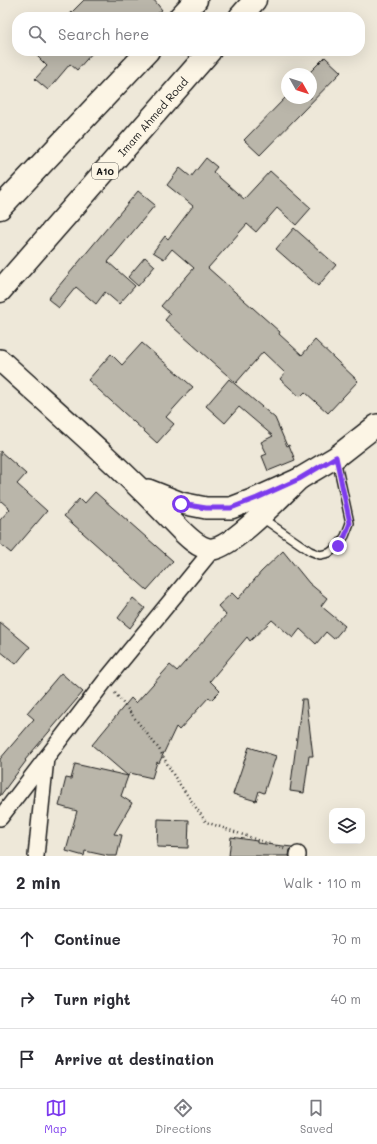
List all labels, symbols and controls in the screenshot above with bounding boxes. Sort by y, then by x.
search box [12,12,365,56]
icon: search [26,23,48,45]
text: Search here [58,24,149,44]
north arrow [281,68,317,104]
street label: Imam Ahmed Road [114,74,191,159]
road number: A10 [92,163,118,179]
route start [172,495,190,513]
route end [329,537,347,555]
map controls [329,808,365,844]
button: layers [329,808,365,844]
text: 2 min [16,871,61,893]
text: Walk · 110 m [283,874,361,891]
icon: ahead [16,928,38,950]
text: Continue [54,929,121,949]
text: 70 m [331,930,361,947]
icon: right [16,988,38,1010]
text: Turn right [54,989,131,1009]
text: 40 m [331,990,361,1007]
icon: arrive [16,1048,38,1070]
text: Arrive at destination [54,1049,214,1069]
tab: Map [44,1097,67,1136]
tab: Directions [155,1097,211,1136]
tab: Saved [300,1097,333,1136]

